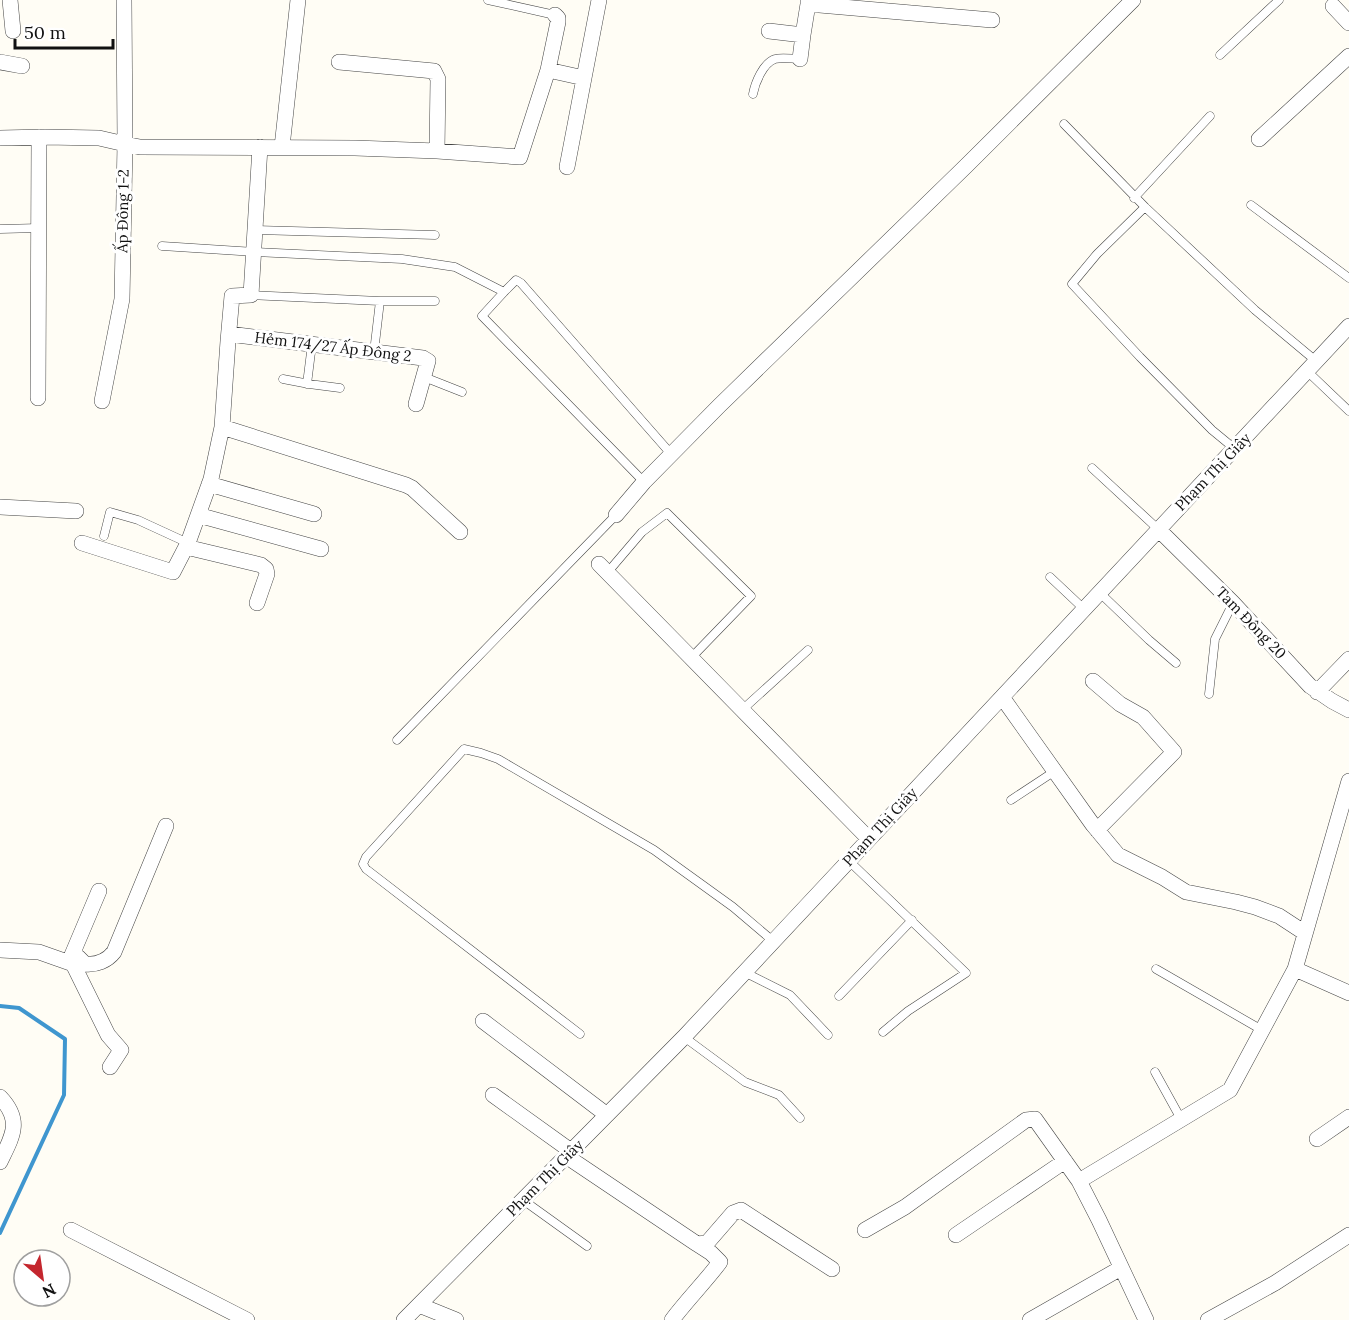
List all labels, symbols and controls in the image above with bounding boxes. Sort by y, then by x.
scale bar [15,12,112,50]
text: 50 m [24,21,66,44]
street label: Ấp Đông 1-2 [111,169,133,254]
street label: Hẻm 174/27 Ấp Đông 2 [253,326,413,367]
street label: Phạm Thị Giây [1171,429,1255,515]
street label: Tam Đông 20 [1212,583,1291,663]
street label: Phạm Thị Giây [838,783,921,870]
street label: Phạm Thị Giây [502,1135,587,1220]
north arrow [12,1248,72,1308]
text: N [39,1279,60,1303]

